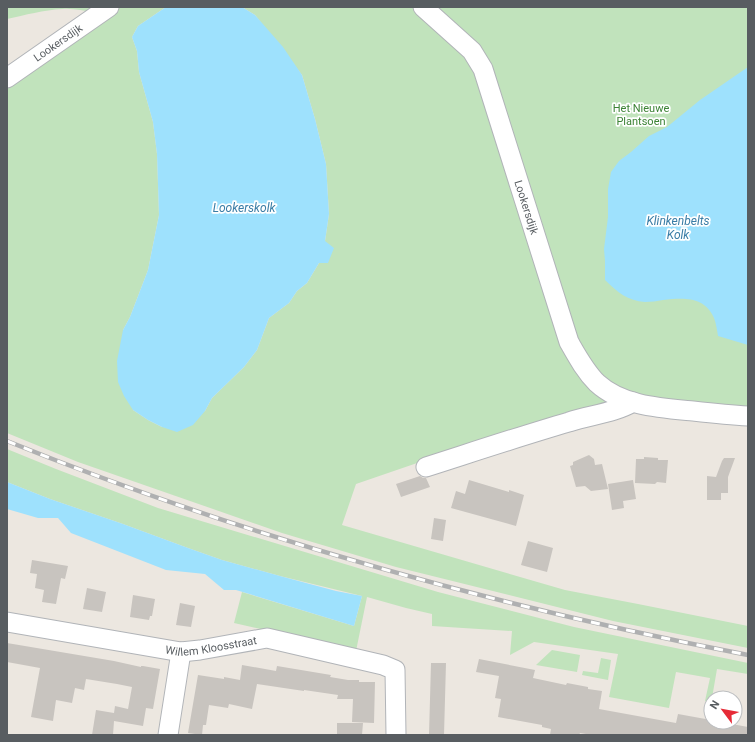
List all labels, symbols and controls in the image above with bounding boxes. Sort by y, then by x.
street label: Lookersdijk [31,21,85,64]
park label: Het Nieuwe Plantsoen [613,102,669,128]
street label: Lookersdijk [511,179,541,237]
water label: Lookerskolk [213,201,276,215]
water label: Klinkenbelts Kolk [646,214,710,242]
street label: Willem Kloosstraat [164,634,258,659]
north arrow [703,690,743,730]
text: N [707,698,723,712]

